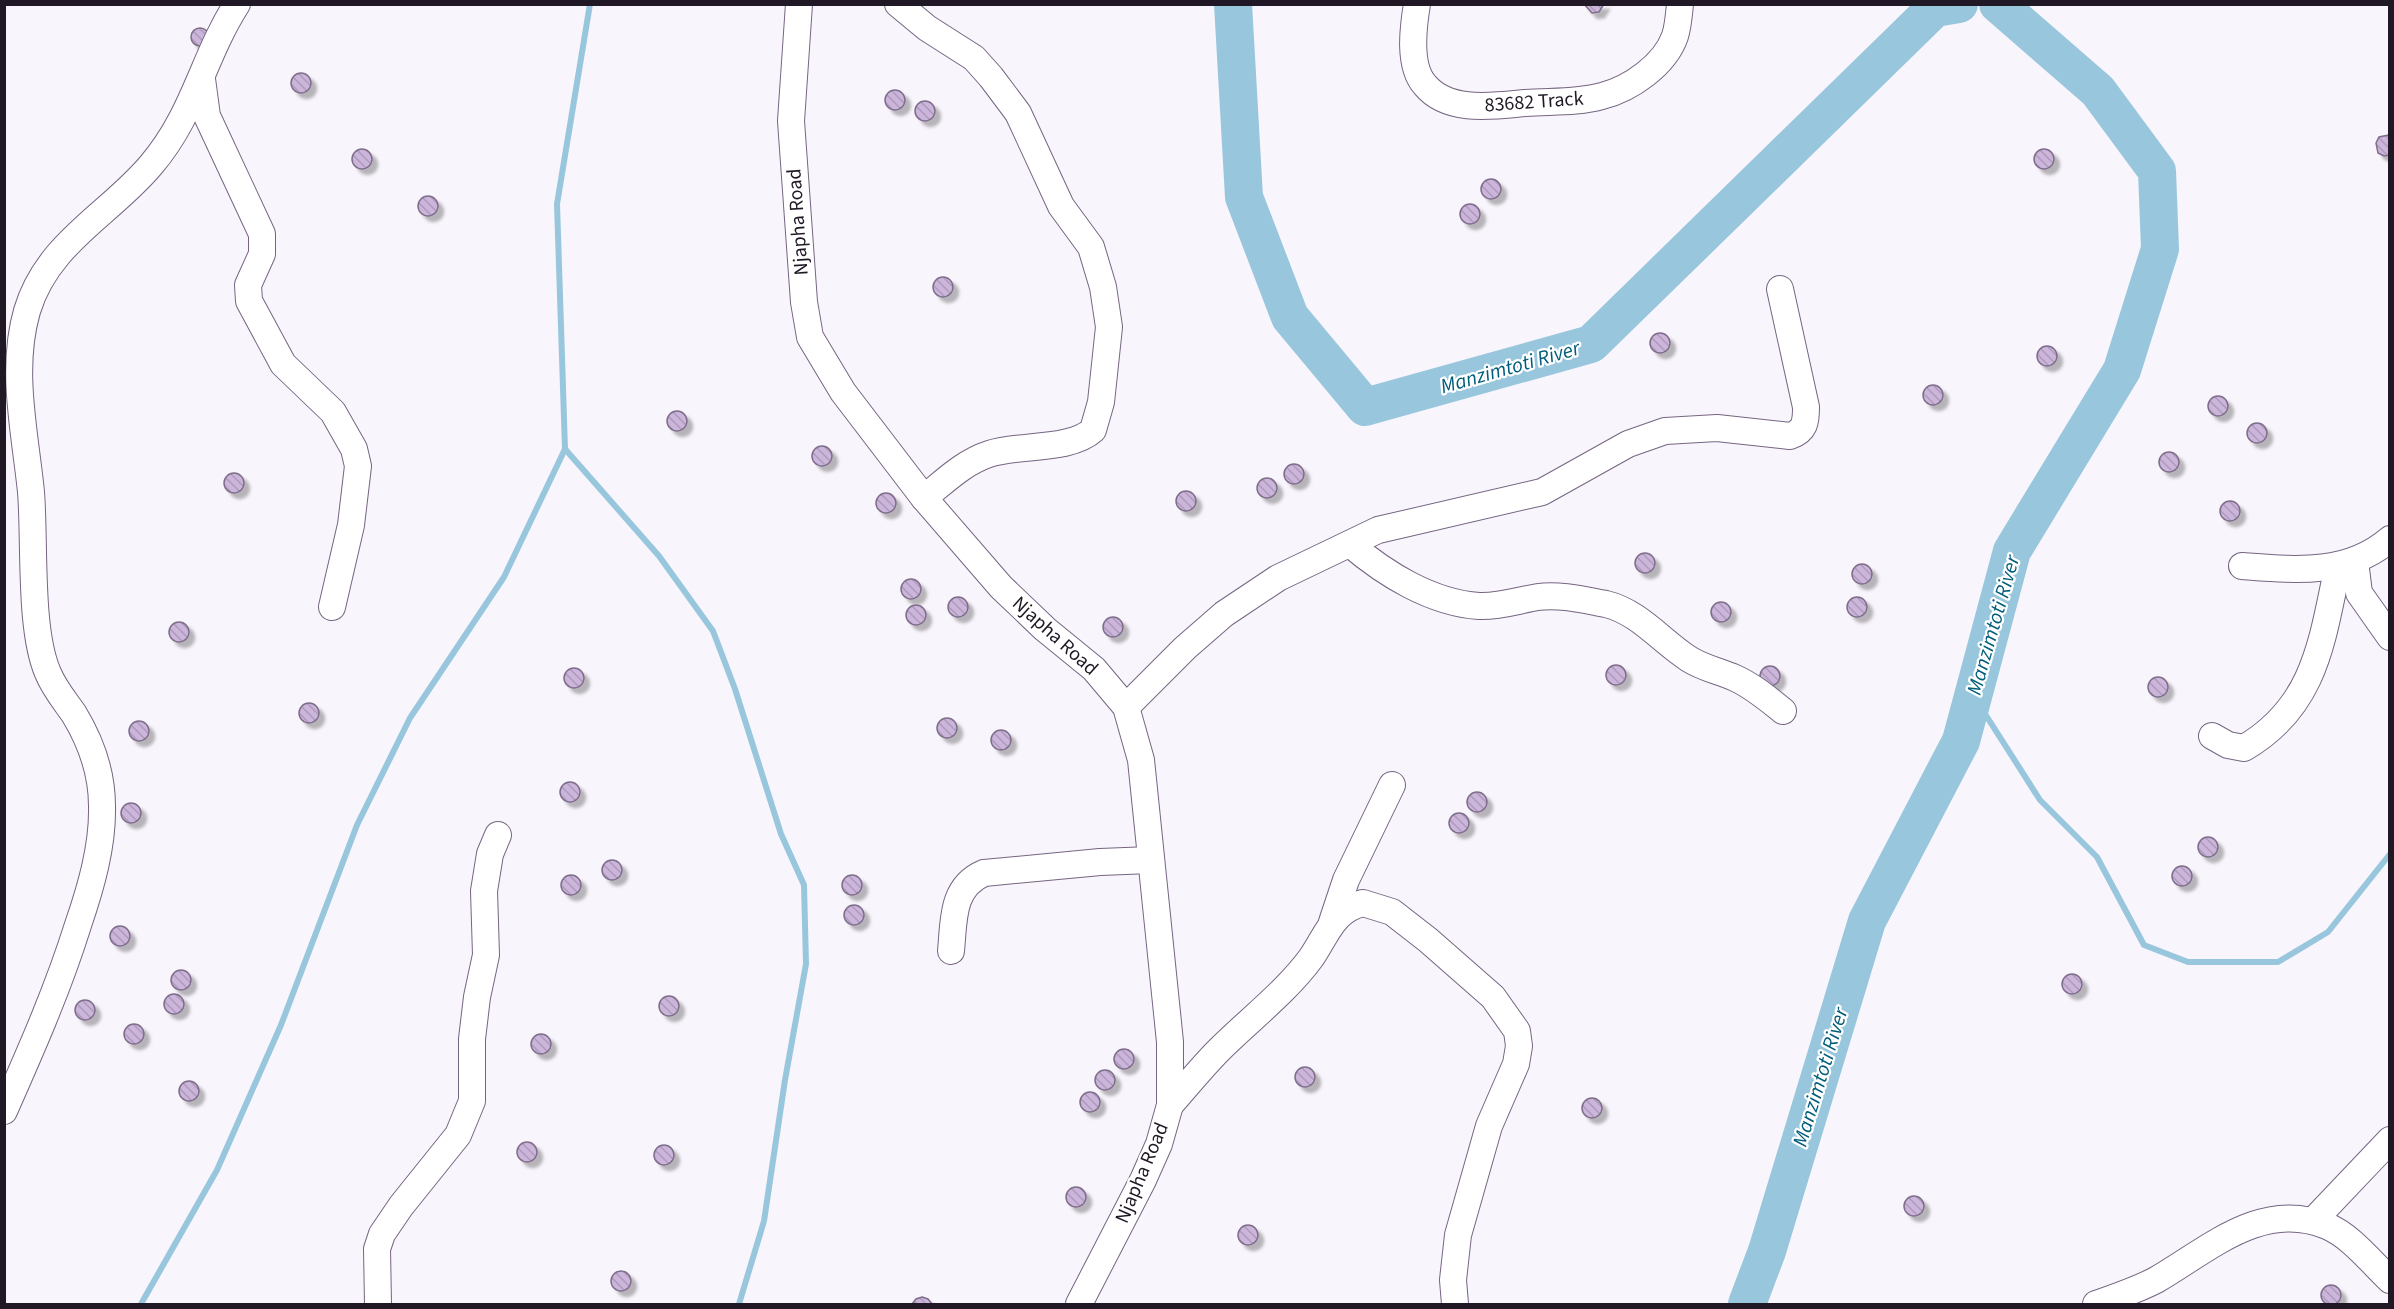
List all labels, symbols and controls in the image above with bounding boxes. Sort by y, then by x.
street label: 83682 Track [1484,85,1584,119]
street label: Njapha Road [780,168,816,276]
water label: Manzimtoti River [1437,333,1584,401]
water label: Manzimtoti River [1959,551,2027,698]
street label: Njapha Road [1006,590,1104,682]
water label: Manzimtoti River [1785,1003,1856,1150]
street label: Njapha Road [1108,1118,1176,1228]

